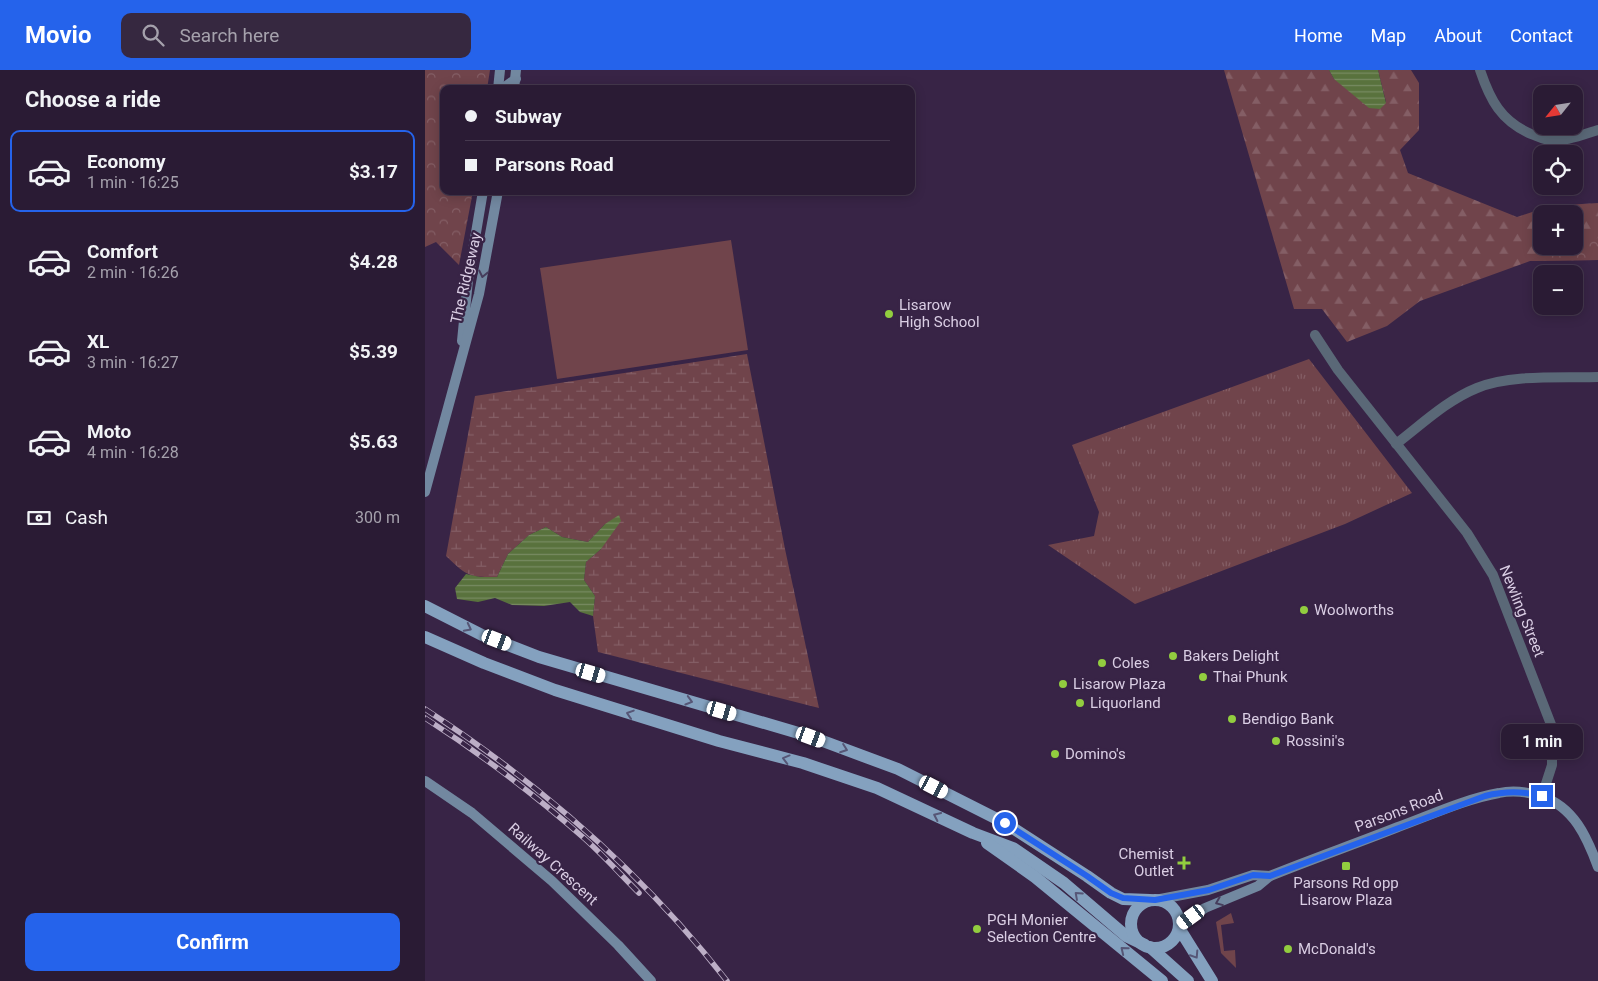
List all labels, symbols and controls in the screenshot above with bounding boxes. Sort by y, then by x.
search box [121,13,471,58]
text: Movio [25,21,91,49]
icon: search [139,21,167,49]
text: Search here [179,24,279,47]
text: Home [1294,25,1343,46]
text: Map [1371,25,1406,46]
text: About [1434,25,1482,46]
text: Contact [1510,25,1573,46]
north arrow [1533,85,1583,135]
map controls [1533,85,1583,315]
text: Choose a ride [25,87,161,112]
text: Subway [495,105,562,128]
button: locate [1533,145,1583,195]
icon: car [27,149,72,194]
text: Economy [87,150,166,173]
text: Parsons Road [495,153,614,176]
text: $3.17 [349,160,398,183]
text: 1 min · 16:25 [87,173,179,192]
button: + [1533,205,1583,255]
street label: The Ridgeway [447,231,485,325]
icon: car [27,239,72,284]
text: Comfort [87,240,158,263]
text: $4.28 [349,250,398,273]
text: 2 min · 16:26 [87,263,179,282]
button: − [1533,265,1583,315]
one-way arrow [478,269,489,278]
place label: Lisarow High School [899,296,980,331]
marker: Lisarow High School [883,308,895,320]
icon: car [27,329,72,374]
text: XL [87,330,109,353]
text: $5.39 [349,340,398,363]
text: 3 min · 16:27 [87,353,179,372]
icon: car [27,419,72,464]
text: Moto [87,420,131,443]
text: $5.63 [349,430,398,453]
text: 4 min · 16:28 [87,443,179,462]
icon: cash [25,504,53,532]
text: Cash [65,506,108,529]
text: 300 m [355,508,400,527]
street label: Newling Street [1495,563,1549,660]
place label: Woolworths [1314,601,1394,619]
marker: Woolworths [1298,604,1310,616]
one-way arrow [463,622,472,632]
car [480,628,513,652]
place label: Bakers Delight [1183,647,1279,665]
marker: Bakers Delight [1167,650,1179,662]
place label: Coles [1112,654,1150,672]
marker: Coles [1096,657,1108,669]
car [574,662,607,684]
place label: Thai Phunk [1213,668,1288,686]
marker: Thai Phunk [1197,671,1209,683]
place label: Lisarow Plaza [1073,675,1166,693]
marker: Lisarow Plaza [1057,678,1069,690]
place label: Liquorland [1090,694,1161,712]
one-way arrow [684,696,692,706]
marker: Liquorland [1074,697,1086,709]
car [705,700,738,722]
one-way arrow [626,710,634,720]
place label: Bendigo Bank [1242,710,1334,728]
marker: Bendigo Bank [1226,713,1238,725]
callout: 1 min [1501,724,1583,758]
car [794,725,827,749]
place label: Rossini's [1286,732,1345,750]
text: 1 min [1522,732,1562,751]
marker: Rossini's [1270,735,1282,747]
one-way arrow [839,743,848,753]
place label: Domino's [1065,745,1126,763]
marker: Domino's [1049,748,1061,760]
one-way arrow [782,754,790,764]
car [917,774,950,800]
route end [1531,785,1553,807]
street label: Parsons Road [1352,786,1446,836]
route start [994,812,1016,834]
one-way arrow [934,813,943,823]
street label: Railway Crescent [505,819,602,909]
place label: Chemist Outlet [1119,845,1174,880]
marker: Chemist Outlet [1178,857,1190,869]
marker: Parsons Rd opp Lisarow Plaza [1340,860,1352,872]
place label: Parsons Rd opp Lisarow Plaza [1293,874,1399,909]
one-way arrow [1074,892,1083,901]
one-way arrow [1215,895,1224,906]
car [1174,902,1207,932]
place label: PGH Monier Selection Centre [987,911,1096,946]
button: Confirm [25,913,400,971]
marker: PGH Monier Selection Centre [971,923,983,935]
place label: McDonald's [1298,940,1376,958]
marker: McDonald's [1282,943,1294,955]
one-way arrow [1121,946,1130,955]
one-way arrow [1189,949,1198,958]

